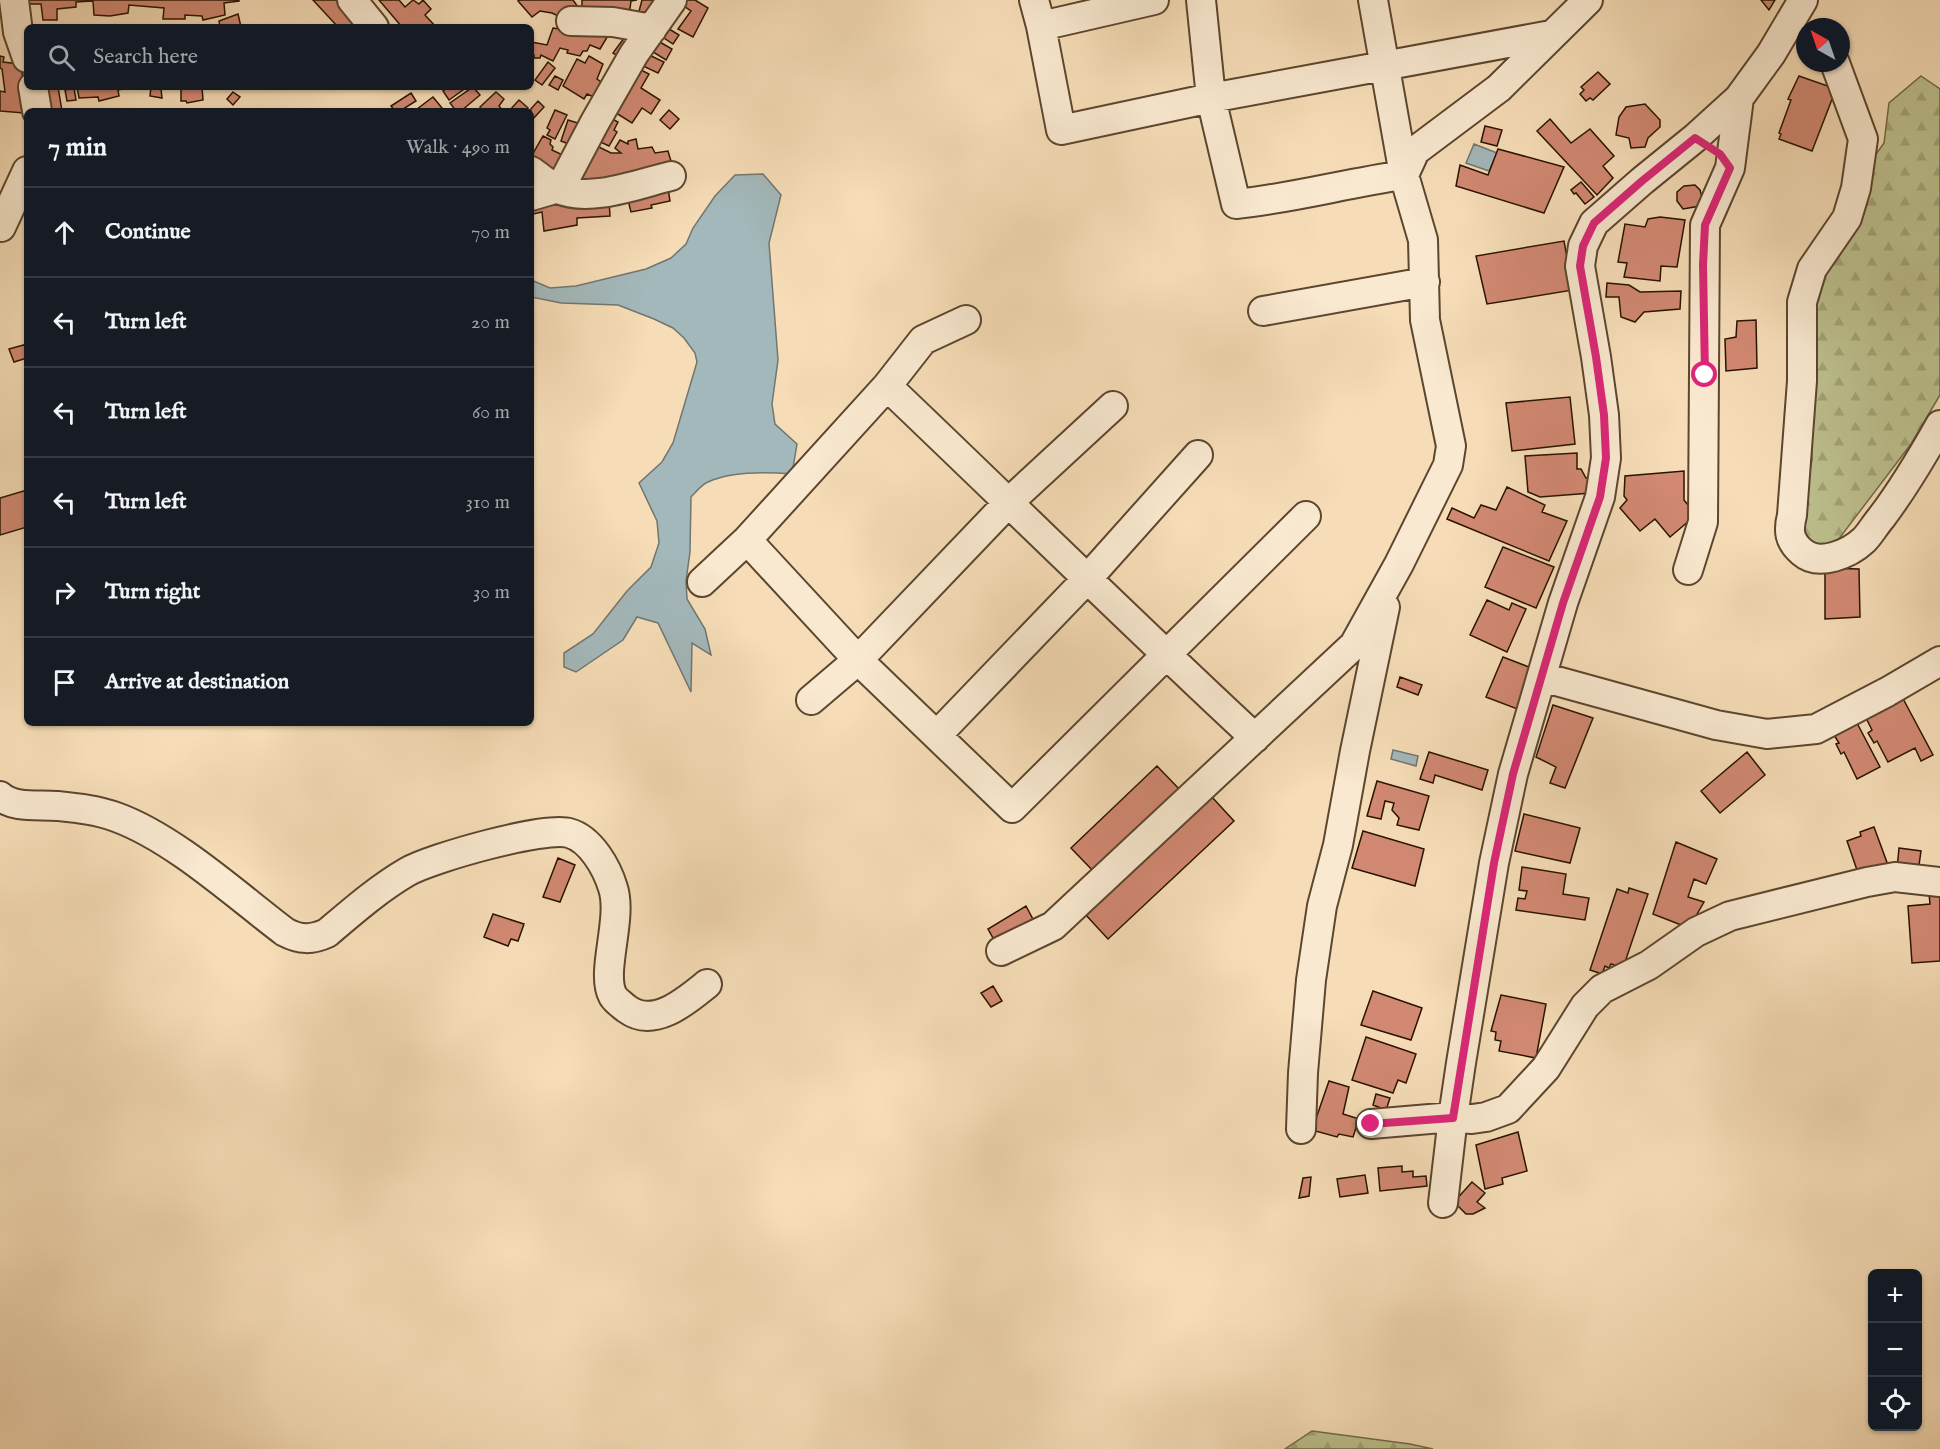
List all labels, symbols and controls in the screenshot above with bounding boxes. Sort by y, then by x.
north arrow [1796,18,1850,72]
search box [24,24,534,90]
icon: search [45,41,78,74]
text: Search here [93,43,198,71]
text: 7 min [48,131,107,164]
text: Walk · 490 m [406,135,510,160]
icon: ahead [48,216,81,249]
text: Continue [105,218,191,246]
text: 70 m [471,220,510,245]
icon: left [48,306,81,339]
text: Turn left [105,308,187,336]
text: 20 m [471,310,510,335]
route start [1691,361,1717,387]
icon: left [48,396,81,429]
text: Turn left [105,398,187,426]
text: 60 m [472,400,510,425]
icon: left [48,486,81,519]
text: Turn left [105,488,187,516]
text: 310 m [466,490,510,515]
icon: right [48,576,81,609]
text: Turn right [105,578,200,606]
text: 30 m [473,580,510,605]
icon: arrive [48,666,81,699]
text: Arrive at destination [105,668,289,696]
route end [1357,1110,1383,1136]
map controls [1868,1269,1922,1431]
button: + [1868,1269,1922,1323]
button: − [1868,1323,1922,1377]
button: locate [1868,1377,1922,1431]

